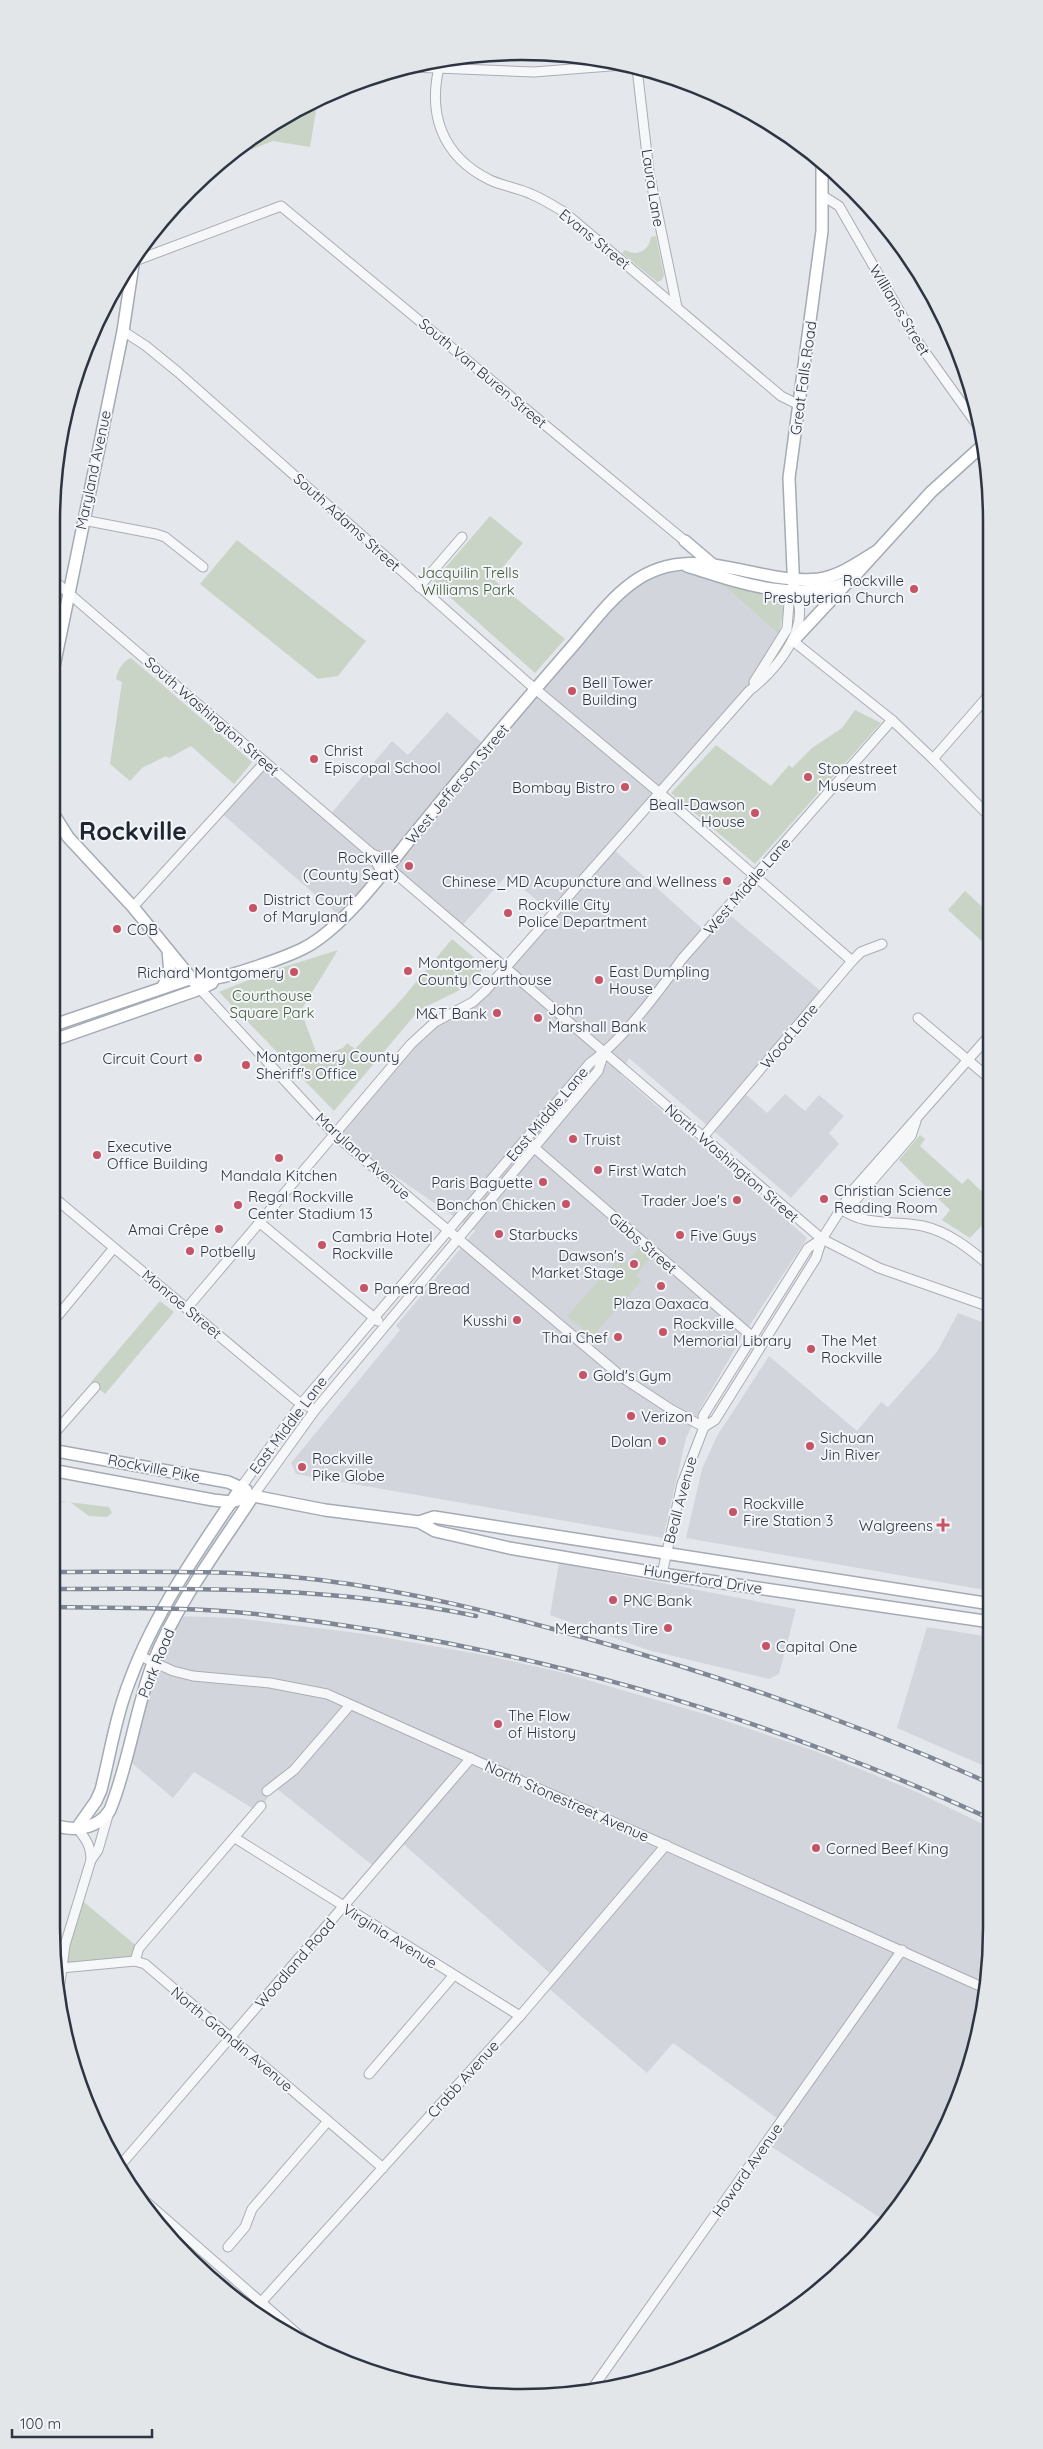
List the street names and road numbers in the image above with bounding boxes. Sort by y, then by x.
street label: Laura Lane [637,148,669,228]
street label: Evans Street [556,205,634,273]
street label: Williams Street [865,261,935,359]
street label: South Van Buren Street [415,314,551,432]
street label: Great Falls Road [786,320,820,436]
street label: Maryland Avenue [71,409,115,531]
street label: South Adams Street [290,469,404,575]
street label: South Washington Street [141,652,283,780]
street label: West Jefferson Street [401,720,513,848]
street label: West Middle Lane [700,833,794,939]
street label: Wood Lane [756,999,822,1073]
street label: East Middle Lane [502,1063,592,1165]
street label: North Washington Street [661,1100,803,1226]
street label: Maryland Avenue [311,1108,415,1204]
street label: Gibbs Street [605,1208,681,1278]
street label: Monroe Street [138,1265,226,1343]
street label: East Middle Lane [245,1372,331,1478]
street label: Rockville Pike [106,1450,202,1486]
street label: Beall Avenue [659,1454,701,1546]
street label: Hungerford Drive [642,1560,764,1598]
street label: Park Road [134,1626,178,1700]
street label: North Stonestreet Avenue [482,1756,652,1846]
street label: Virginia Avenue [339,1899,441,1973]
street label: Woodland Road [251,1914,339,2012]
street label: North Grandin Avenue [167,1982,297,2096]
street label: Crabb Avenue [423,2036,503,2122]
street label: Howard Avenue [708,2119,786,2221]

